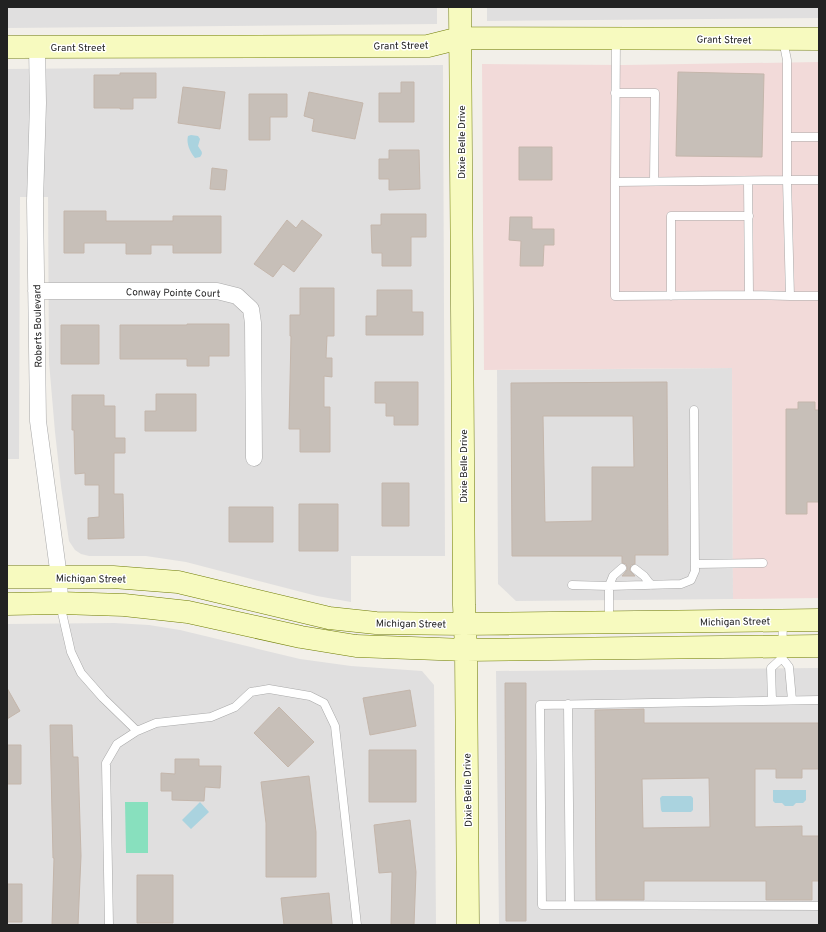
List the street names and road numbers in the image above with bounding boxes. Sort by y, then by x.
street label: Grant Street [696,34,752,47]
street label: Grant Street [373,40,429,53]
street label: Grant Street [50,42,106,55]
street label: Dixie Belle Drive [456,105,469,179]
street label: Roberts Boulevard [31,284,46,368]
street label: Conway Pointe Court [126,286,221,301]
street label: Dixie Belle Drive [458,429,471,503]
street label: Michigan Street [56,572,126,587]
street label: Michigan Street [700,615,771,630]
street label: Michigan Street [376,617,446,632]
street label: Dixie Belle Drive [461,753,476,827]

